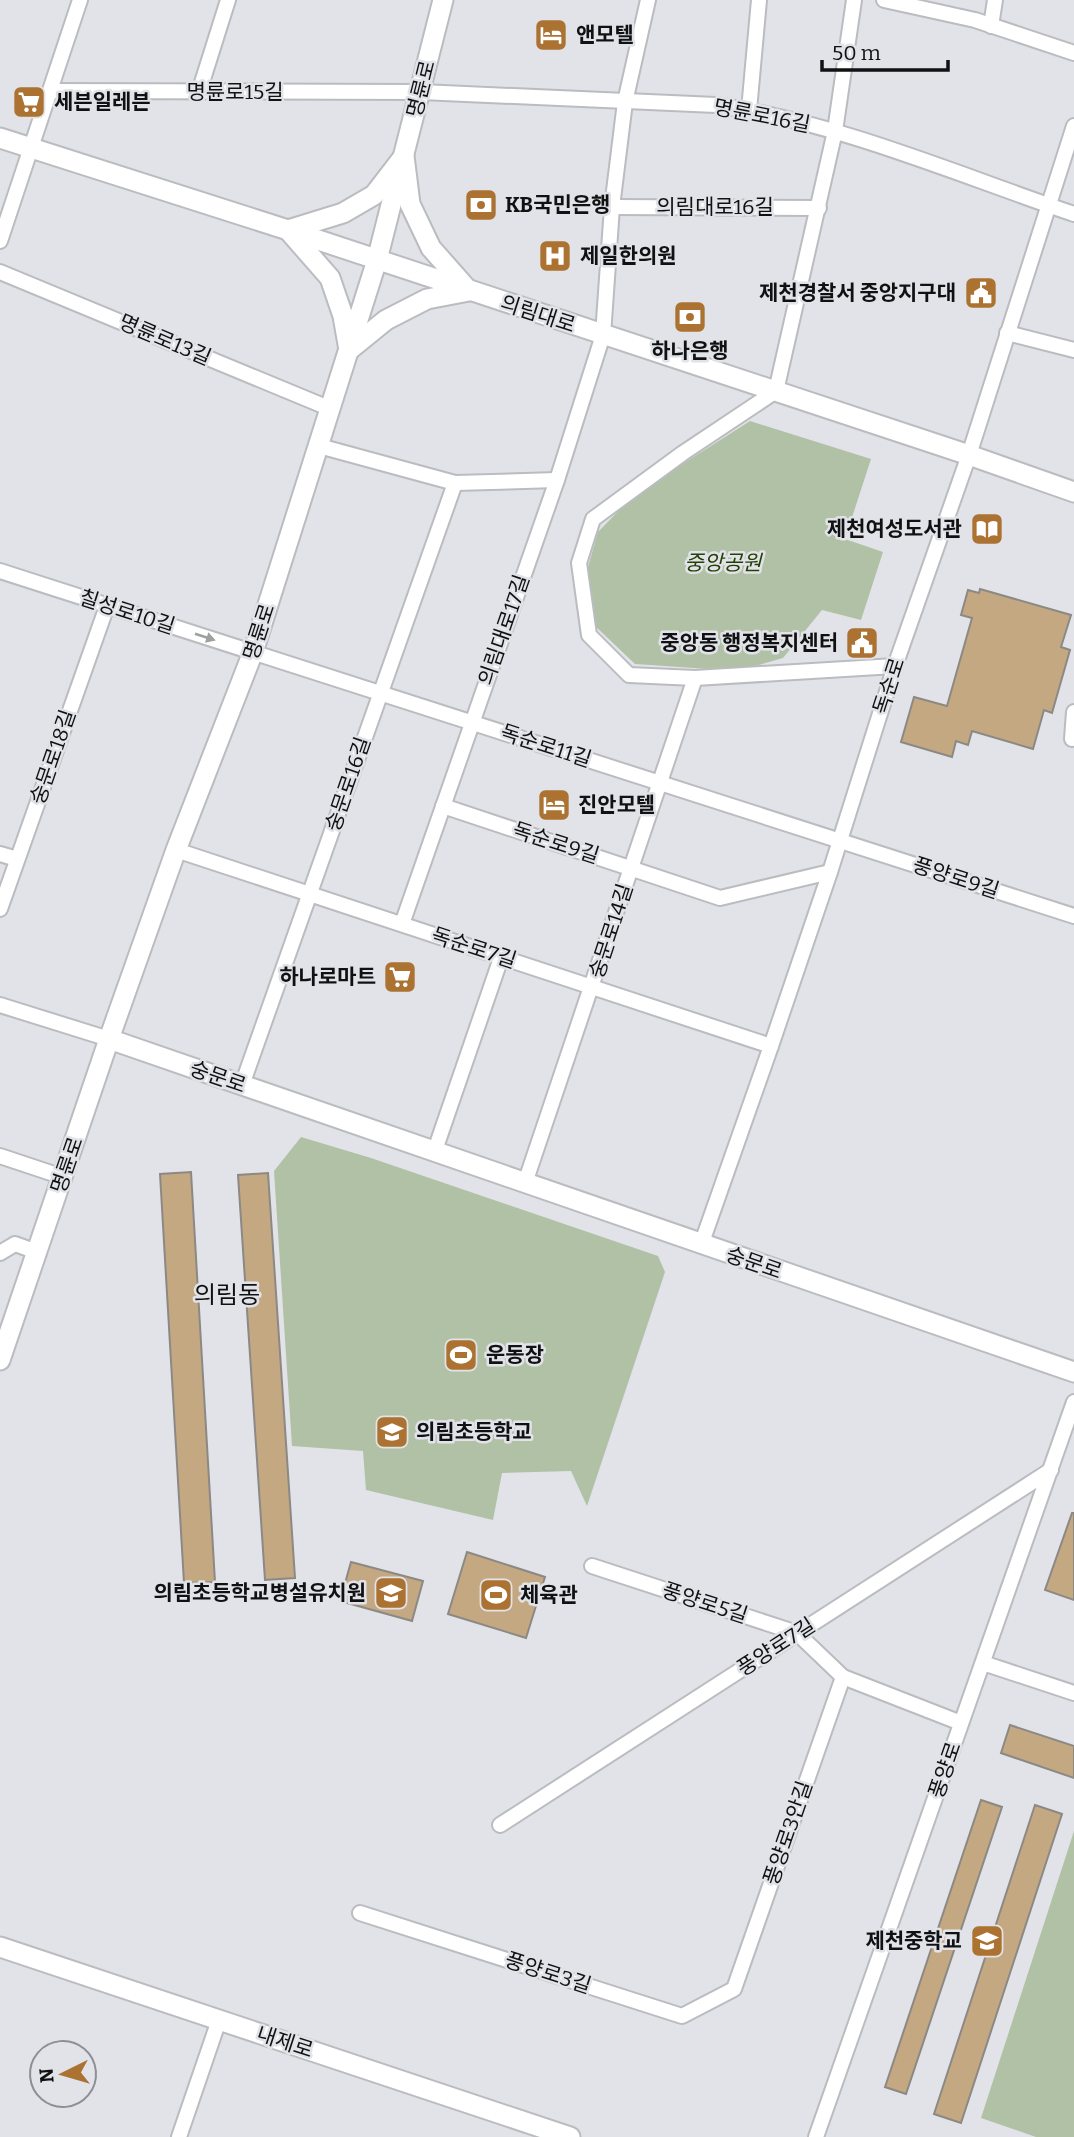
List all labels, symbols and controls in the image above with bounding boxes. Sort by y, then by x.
hotel icon: 앤모텔 [532,16,570,54]
place label: 앤모텔 [576,22,634,48]
scale bar [822,28,948,72]
text: 50 m [832,40,881,66]
street label: 명륜로 [401,58,441,120]
street label: 명륜로15길 [186,79,284,105]
supermarket icon: 세븐일레븐 [10,83,48,121]
place label: 세븐일레븐 [54,89,151,115]
street label: 명륜로16길 [711,94,813,138]
bank icon: KB국민은행 [462,186,500,224]
place label: KB국민은행 [505,192,610,218]
street label: 의림대로16길 [656,194,774,220]
hospital icon: 제일한의원 [536,237,574,275]
place label: 제일한의원 [580,243,677,269]
public building icon: 제천경찰서 중앙지구대 [962,274,1000,312]
place label: 제천경찰서 중앙지구대 [759,280,956,306]
street label: 의림대로 [497,290,579,338]
bank icon: 하나은행 [671,298,709,336]
street label: 명륜로13길 [115,309,215,371]
place label: 하나은행 [651,338,729,364]
library icon: 제천여성도서관 [968,510,1006,548]
place label: 제천여성도서관 [827,516,962,542]
park label: 중앙공원 [684,550,763,576]
street label: 의림대로17길 [473,571,535,689]
street label: 칠성로10길 [76,584,178,640]
street label: 명륜로 [238,600,280,664]
public building icon: 중앙동 행정복지센터 [843,624,881,662]
place label: 중앙동 행정복지센터 [660,630,838,656]
one-way arrow [195,632,216,643]
street label: 독순로 [868,654,910,718]
street label: 숭문로18길 [25,706,81,808]
street label: 독순로11길 [497,719,595,773]
street label: 숭문로16길 [320,733,376,835]
hotel icon: 진안모텔 [535,786,573,824]
place label: 진안모텔 [578,792,655,818]
street label: 독순로9길 [509,817,603,869]
street label: 풍양로9길 [909,852,1003,904]
street label: 숭문로14길 [583,880,639,982]
street label: 독순로7길 [428,922,520,974]
supermarket icon: 하나로마트 [381,958,419,996]
place label: 하나로마트 [279,964,376,990]
street label: 숭문로 [186,1055,250,1099]
street label: 명륜로 [45,1133,89,1197]
street label: 숭문로 [722,1241,786,1285]
district label: 의림동 [194,1281,260,1309]
sports icon: 운동장 [442,1336,480,1374]
place label: 운동장 [486,1342,544,1368]
school or university icon: 의림초등학교 [373,1413,411,1451]
place label: 의림초등학교 [416,1419,532,1445]
school or university icon: 의림초등학교병설유치원 [372,1574,410,1612]
sports icon: 체육관 [477,1576,515,1614]
street label: 풍양로5길 [659,1577,751,1629]
place label: 의림초등학교병설유치원 [153,1580,366,1606]
place label: 체육관 [520,1582,578,1608]
street label: 풍양로7길 [732,1612,820,1682]
street label: 풍양로 [923,1738,967,1802]
street label: 풍양로3안길 [758,1777,818,1889]
school or university icon: 제천중학교 [968,1922,1006,1960]
place label: 제천중학교 [865,1928,962,1954]
street label: 풍양로3길 [502,1947,594,1999]
street label: 내제로 [253,2021,317,2063]
north arrow [28,2039,98,2109]
text: N [34,2067,59,2084]

